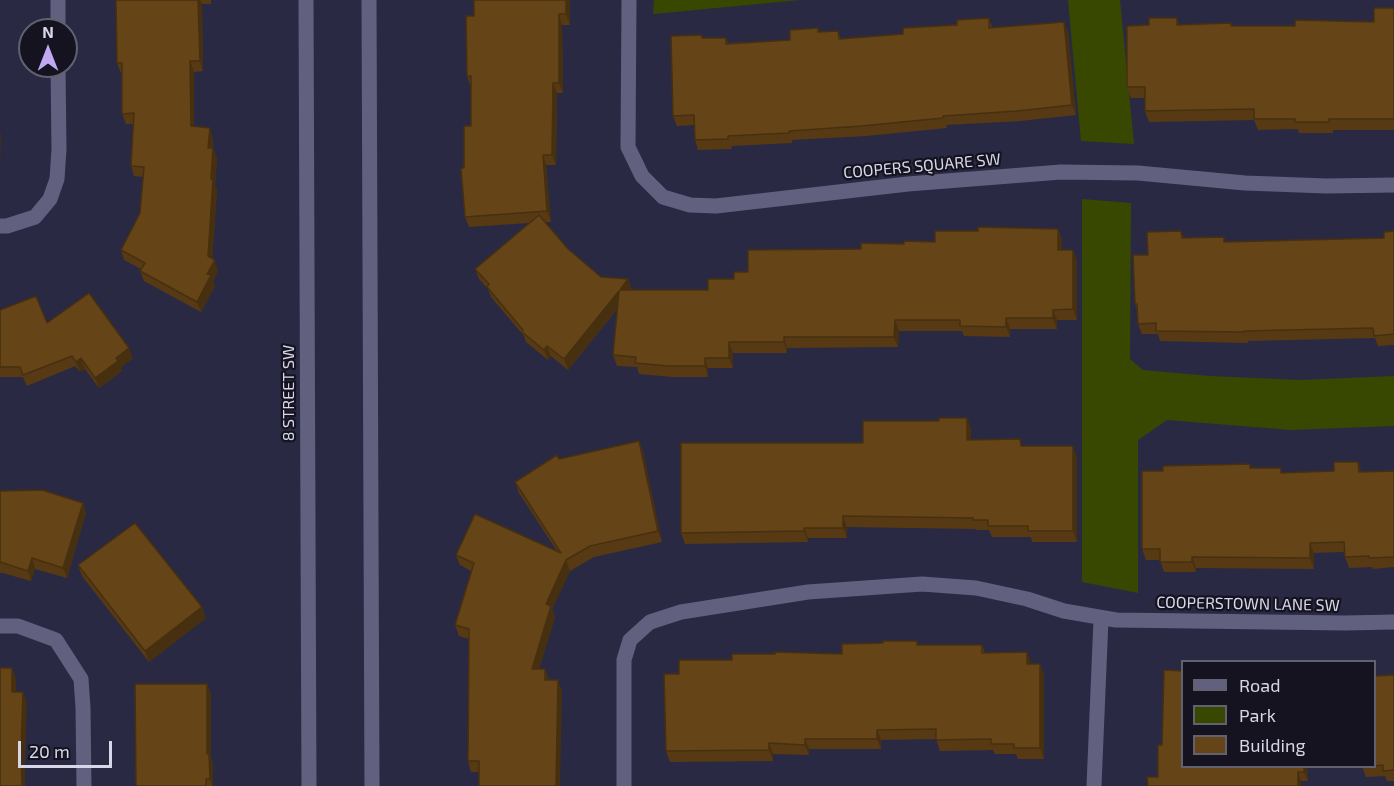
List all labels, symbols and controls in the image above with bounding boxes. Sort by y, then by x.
north arrow [18,18,78,78]
text: N [42,22,54,41]
street label: COOPERS SQUARE SW [842,150,1002,182]
street label: 8 STREET SW [279,345,299,441]
street label: COOPERSTOWN LANE SW [1156,593,1340,615]
legend [1181,660,1376,768]
text: Road [1239,674,1280,696]
text: Park [1239,704,1276,726]
scale bar [21,729,116,767]
text: Building [1239,734,1306,756]
text: 20 m [29,740,70,762]

